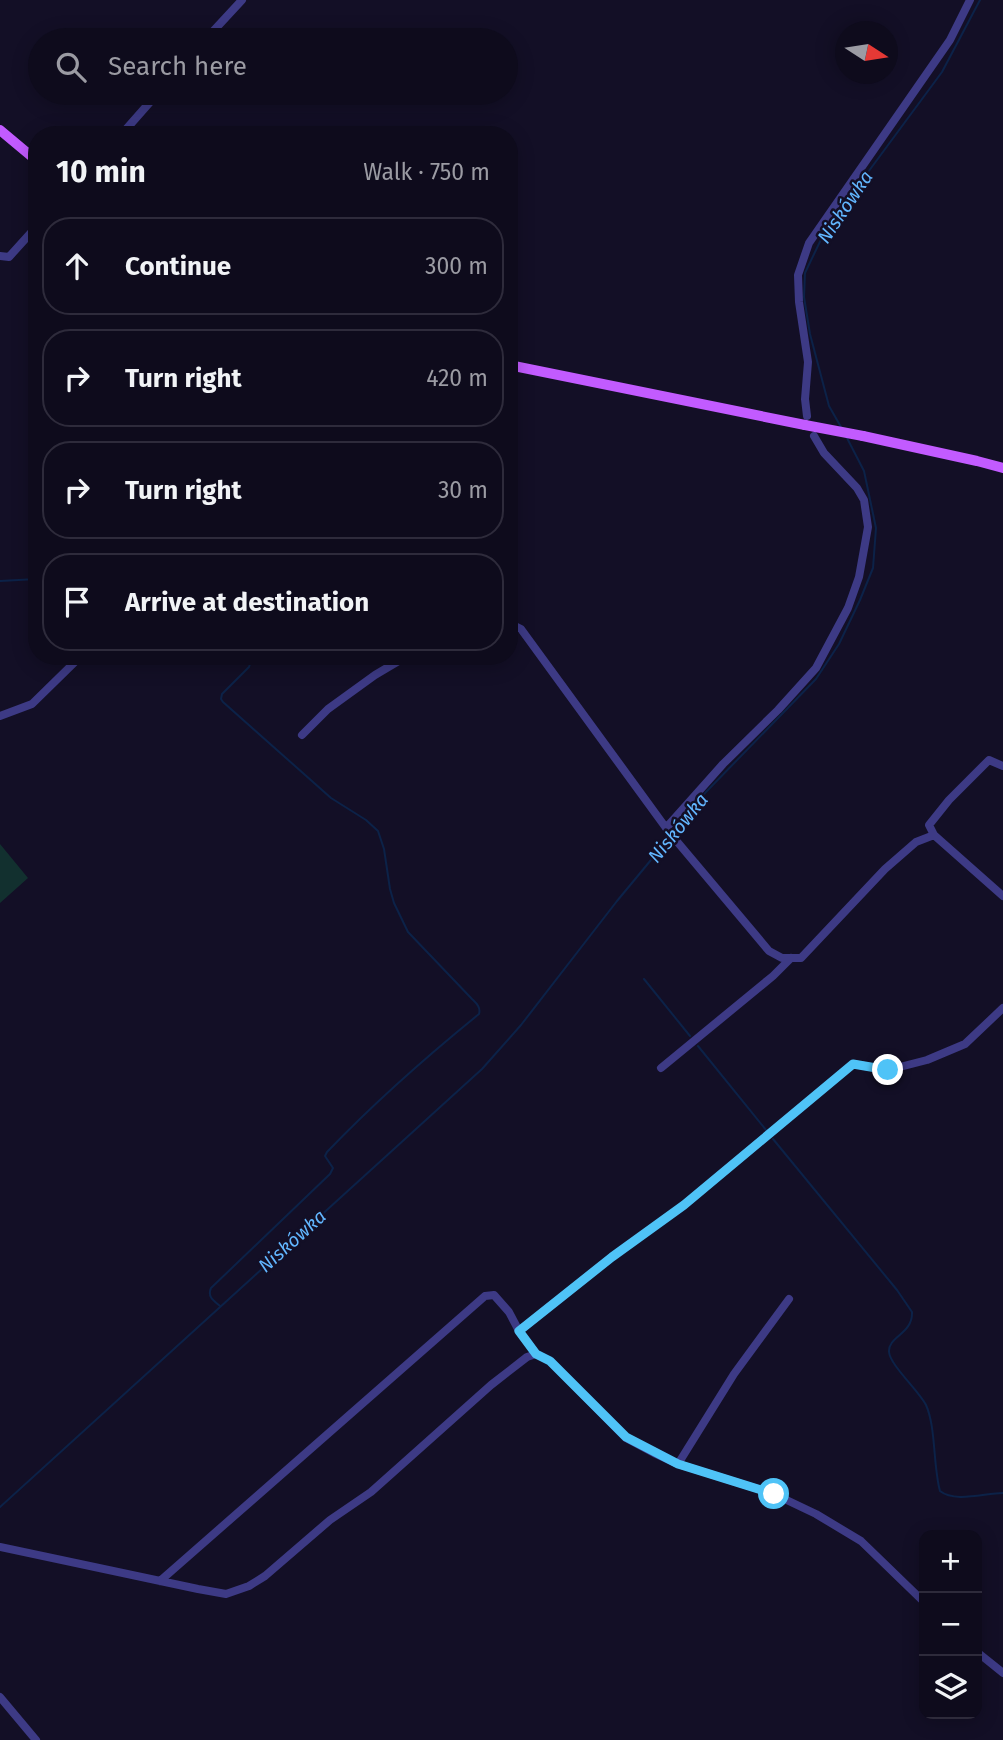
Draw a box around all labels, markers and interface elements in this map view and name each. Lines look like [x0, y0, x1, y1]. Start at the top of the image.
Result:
north arrow [835, 21, 898, 84]
search box [28, 28, 518, 105]
icon: search [52, 48, 90, 86]
text: Search here [108, 51, 247, 82]
text: 10 min [56, 154, 146, 190]
text: Walk · 750 m [363, 158, 490, 186]
water label: Niskówka [812, 166, 878, 248]
icon: ahead [58, 247, 96, 285]
text: Continue [125, 251, 231, 282]
text: 300 m [425, 252, 488, 280]
icon: right [58, 359, 96, 397]
text: Turn right [125, 363, 242, 394]
text: 420 m [426, 364, 488, 392]
icon: right [58, 471, 96, 509]
text: Turn right [125, 475, 242, 506]
text: 30 m [438, 476, 488, 504]
icon: arrive [58, 583, 96, 621]
text: Arrive at destination [125, 587, 369, 618]
water label: Niskówka [643, 789, 713, 867]
route end [872, 1054, 903, 1085]
water label: Niskówka [253, 1205, 331, 1277]
route start [758, 1478, 789, 1509]
map controls [919, 1530, 982, 1719]
button: + [919, 1530, 982, 1593]
button: − [919, 1593, 982, 1656]
button: layers [919, 1656, 982, 1719]

